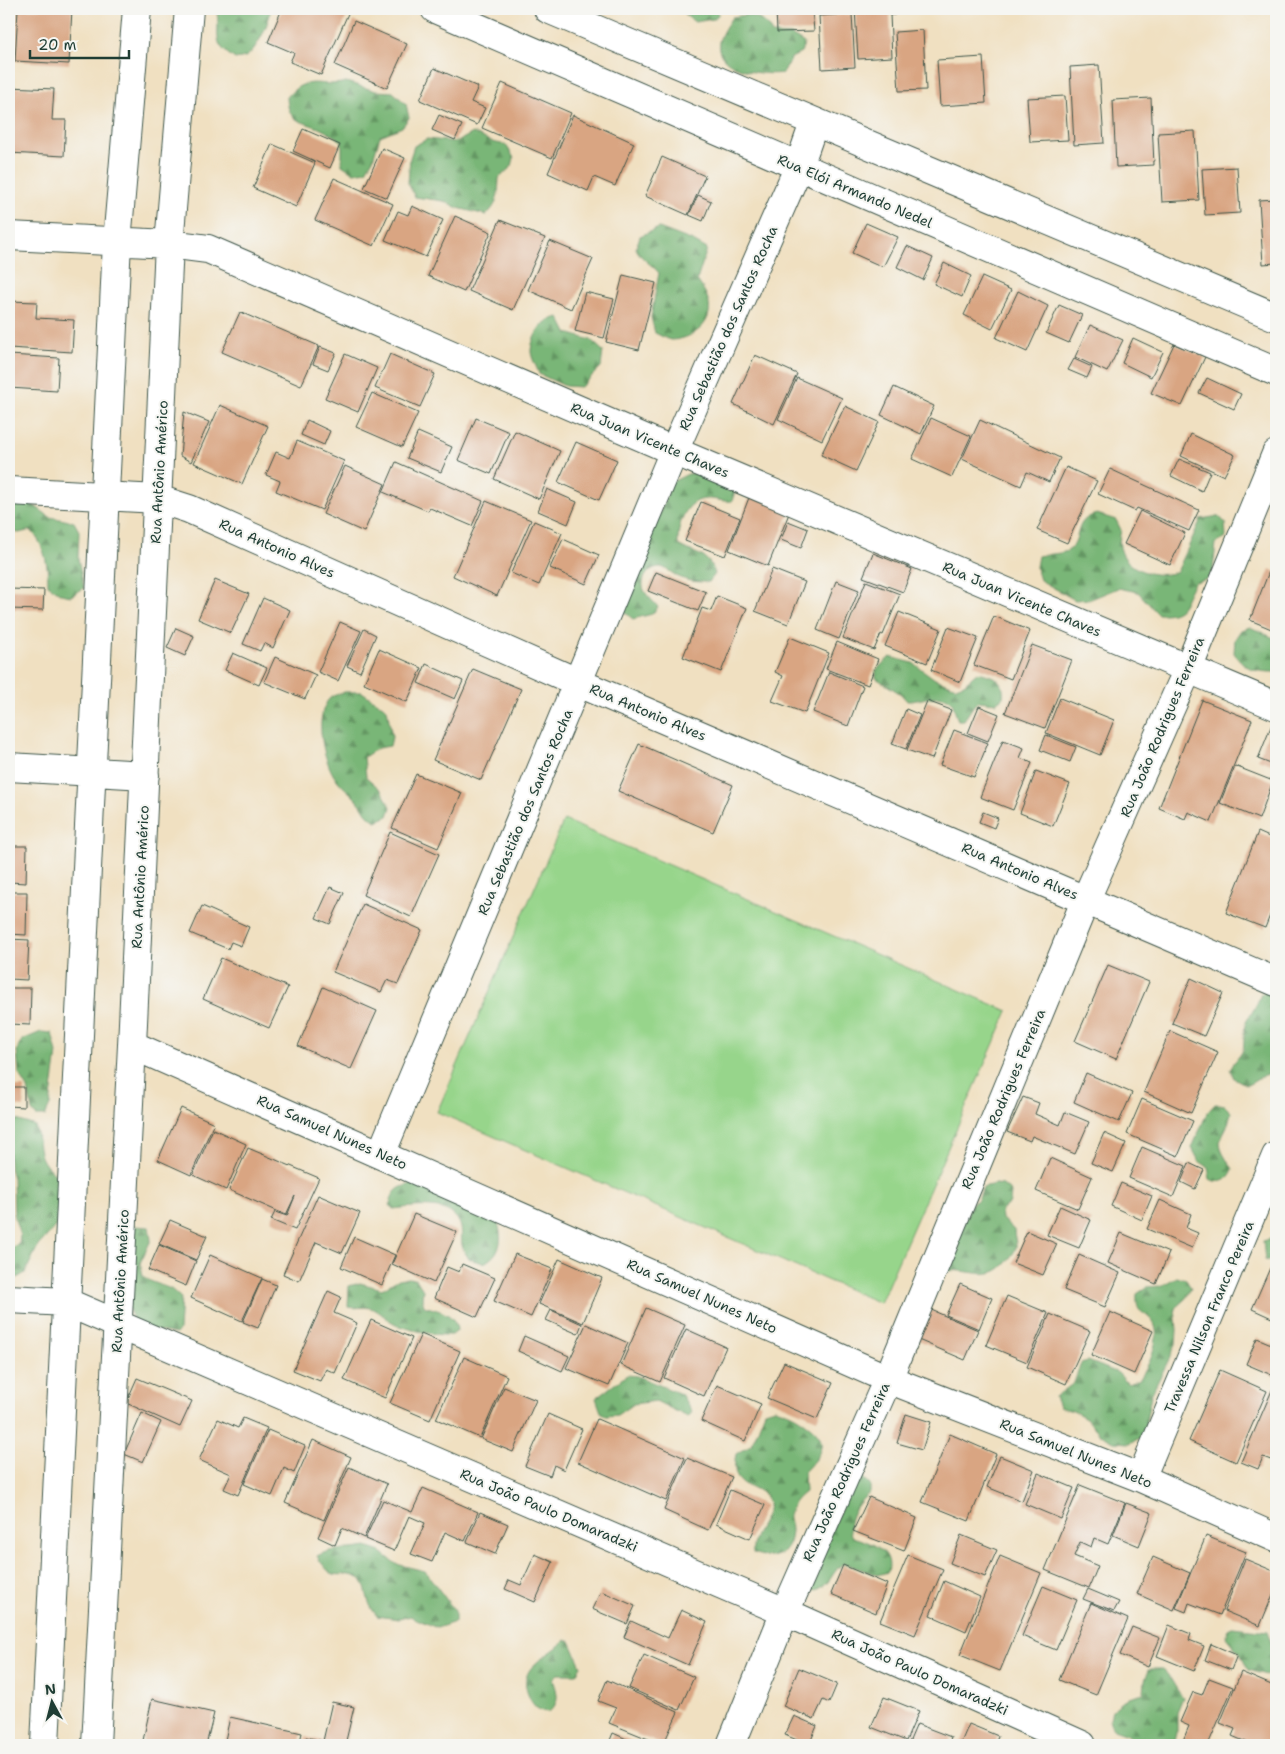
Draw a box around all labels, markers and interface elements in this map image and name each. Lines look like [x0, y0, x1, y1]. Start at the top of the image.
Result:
scale bar [30, 28, 129, 60]
text: 20 m [38, 35, 77, 55]
street label: Rua Elói Armando Nedel [775, 150, 936, 232]
street label: Rua Sebastião dos Santos Rocha [675, 223, 781, 433]
street label: Rua Juan Vicente Chaves [568, 398, 732, 482]
street label: Rua Antônio Américo [146, 400, 172, 544]
street label: Rua Antonio Alves [216, 514, 338, 582]
street label: Rua Juan Vicente Chaves [940, 557, 1104, 641]
street label: Rua João Rodrigues Ferreira [1116, 634, 1208, 820]
street label: Rua Antonio Alves [587, 679, 709, 745]
street label: Rua Sebastião dos Santos Rocha [473, 706, 577, 918]
street label: Rua Antônio Américo [127, 805, 153, 949]
street label: Rua Antonio Alves [959, 838, 1081, 904]
street label: Rua João Rodrigues Ferreira [957, 1006, 1049, 1192]
street label: Rua Samuel Nunes Neto [254, 1091, 410, 1173]
street label: Rua Antônio Américo [107, 1209, 133, 1353]
street label: Travessa Nilson Franco Pereira [1160, 1218, 1258, 1416]
street label: Rua Samuel Nunes Neto [624, 1255, 780, 1337]
street label: Rua João Rodrigues Ferreira [798, 1379, 894, 1564]
street label: Rua Samuel Nunes Neto [997, 1414, 1155, 1492]
street label: Rua João Paulo Domaradzki [457, 1464, 641, 1556]
street label: Rua João Paulo Domaradzki [829, 1625, 1011, 1719]
north arrow [28, 1676, 78, 1726]
text: N [44, 1679, 57, 1699]

